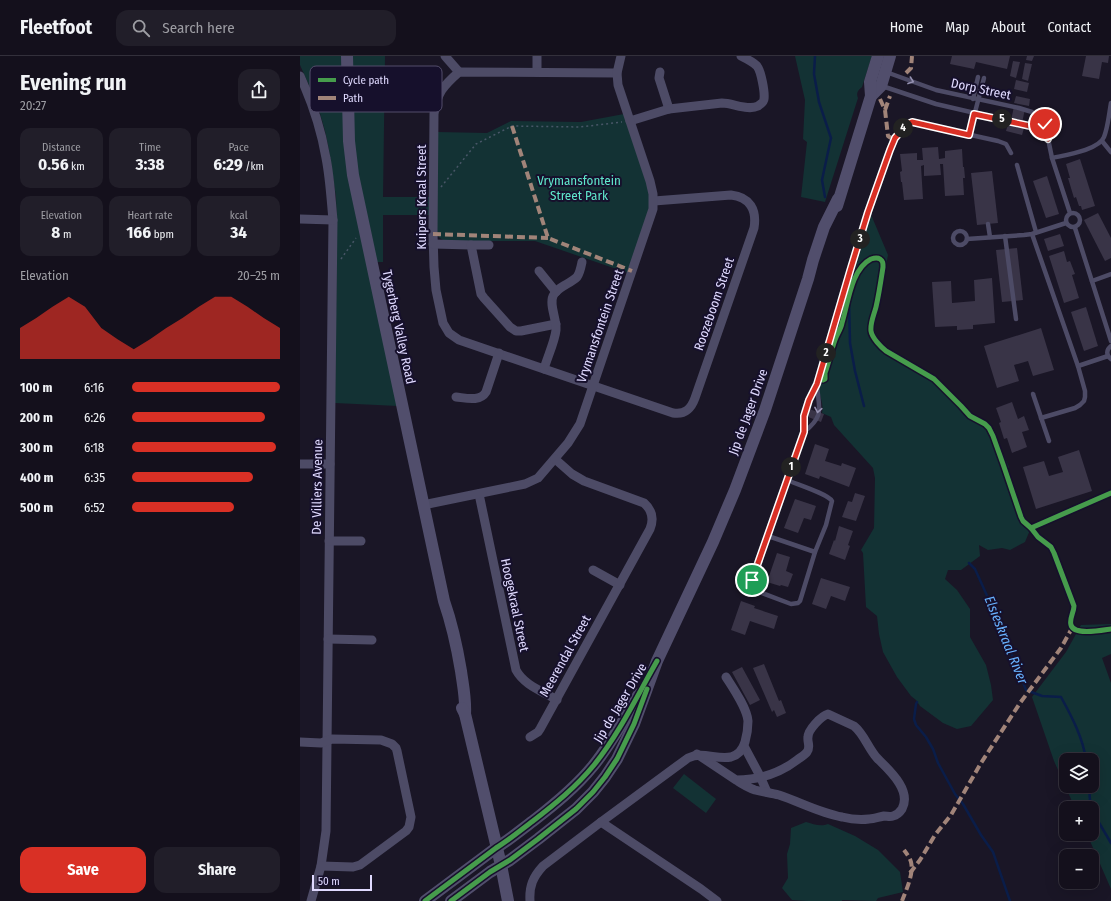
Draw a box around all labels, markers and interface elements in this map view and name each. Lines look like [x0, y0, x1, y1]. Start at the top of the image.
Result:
search box [116, 10, 396, 46]
text: Fleetfoot [20, 16, 92, 39]
icon: search [130, 17, 152, 39]
text: Search here [162, 19, 235, 37]
text: Home [890, 19, 923, 36]
text: Map [945, 19, 969, 36]
text: About [991, 19, 1026, 36]
text: Contact [1048, 19, 1091, 36]
legend [310, 66, 442, 112]
text: Evening run [20, 69, 127, 96]
button: share [238, 69, 280, 111]
text: Cycle path [343, 74, 389, 87]
street label: Dorp Street [950, 75, 1013, 103]
one-way arrow [908, 76, 915, 84]
text: Path [343, 92, 363, 105]
text: 20:27 [20, 98, 46, 113]
pin [1028, 107, 1062, 141]
pin: 5 [992, 109, 1012, 129]
text: 5 [999, 112, 1005, 125]
icon: check [1034, 113, 1056, 135]
pin: 4 [893, 118, 913, 138]
text: 4 [900, 121, 906, 134]
text: Distance [42, 141, 81, 154]
text: Time [139, 141, 161, 154]
text: Pace [228, 141, 249, 154]
street label: Kuipers Kraal Street [414, 144, 429, 250]
text: 0.56 [38, 154, 69, 175]
text: 3:38 [135, 154, 165, 175]
text: 6:29 [213, 154, 243, 175]
text: km [69, 160, 85, 173]
text: /km [243, 160, 264, 173]
park label: Vrymansfontein Street Park [537, 173, 621, 203]
text: Elevation [41, 209, 82, 222]
text: Heart rate [127, 209, 173, 222]
text: kcal [230, 209, 248, 222]
text: 8 [51, 222, 60, 243]
text: 166 [126, 222, 151, 243]
text: 34 [230, 222, 247, 243]
text: m [60, 228, 71, 241]
text: bpm [151, 228, 174, 241]
pin: 3 [850, 229, 870, 249]
text: 3 [857, 232, 863, 245]
street label: Roozeboom Street [691, 255, 737, 353]
street label: Vrymansfontein Street [574, 267, 627, 385]
text: Elevation [20, 268, 69, 283]
text: 20–25 m [237, 268, 280, 283]
street label: Tygerberg Valley Road [380, 269, 418, 385]
pin: 2 [816, 343, 836, 363]
text: 2 [823, 346, 829, 359]
street label: Jip de Jager Drive [725, 367, 771, 457]
text: 100 m [20, 380, 52, 395]
text: 6:16 [84, 380, 104, 395]
one-way arrow [815, 407, 823, 414]
text: 200 m [20, 410, 53, 425]
text: 6:26 [84, 410, 105, 425]
street label: De Villiers Avenue [309, 439, 325, 535]
text: 300 m [20, 440, 53, 455]
text: 6:18 [84, 440, 104, 455]
pin: 1 [781, 457, 801, 477]
text: 1 [789, 460, 793, 473]
text: 400 m [20, 470, 54, 485]
text: 6:35 [84, 470, 105, 485]
text: 500 m [20, 500, 53, 515]
text: 6:52 [84, 500, 105, 515]
street label: Hoogekraal Street [498, 557, 532, 654]
pin [735, 563, 769, 597]
icon: arrive [741, 569, 763, 591]
water label: Elsieskraal River [981, 593, 1032, 688]
street label: Meerendal Street [536, 612, 594, 700]
street label: Jip de Jager Drive [590, 660, 650, 746]
map controls [1059, 753, 1099, 889]
button: layers [1059, 753, 1099, 793]
button: + [1059, 801, 1099, 841]
button: Save [20, 847, 146, 893]
button: Share [154, 847, 280, 893]
button: − [1059, 849, 1099, 889]
scale bar [312, 873, 372, 892]
text: 50 m [318, 875, 340, 888]

